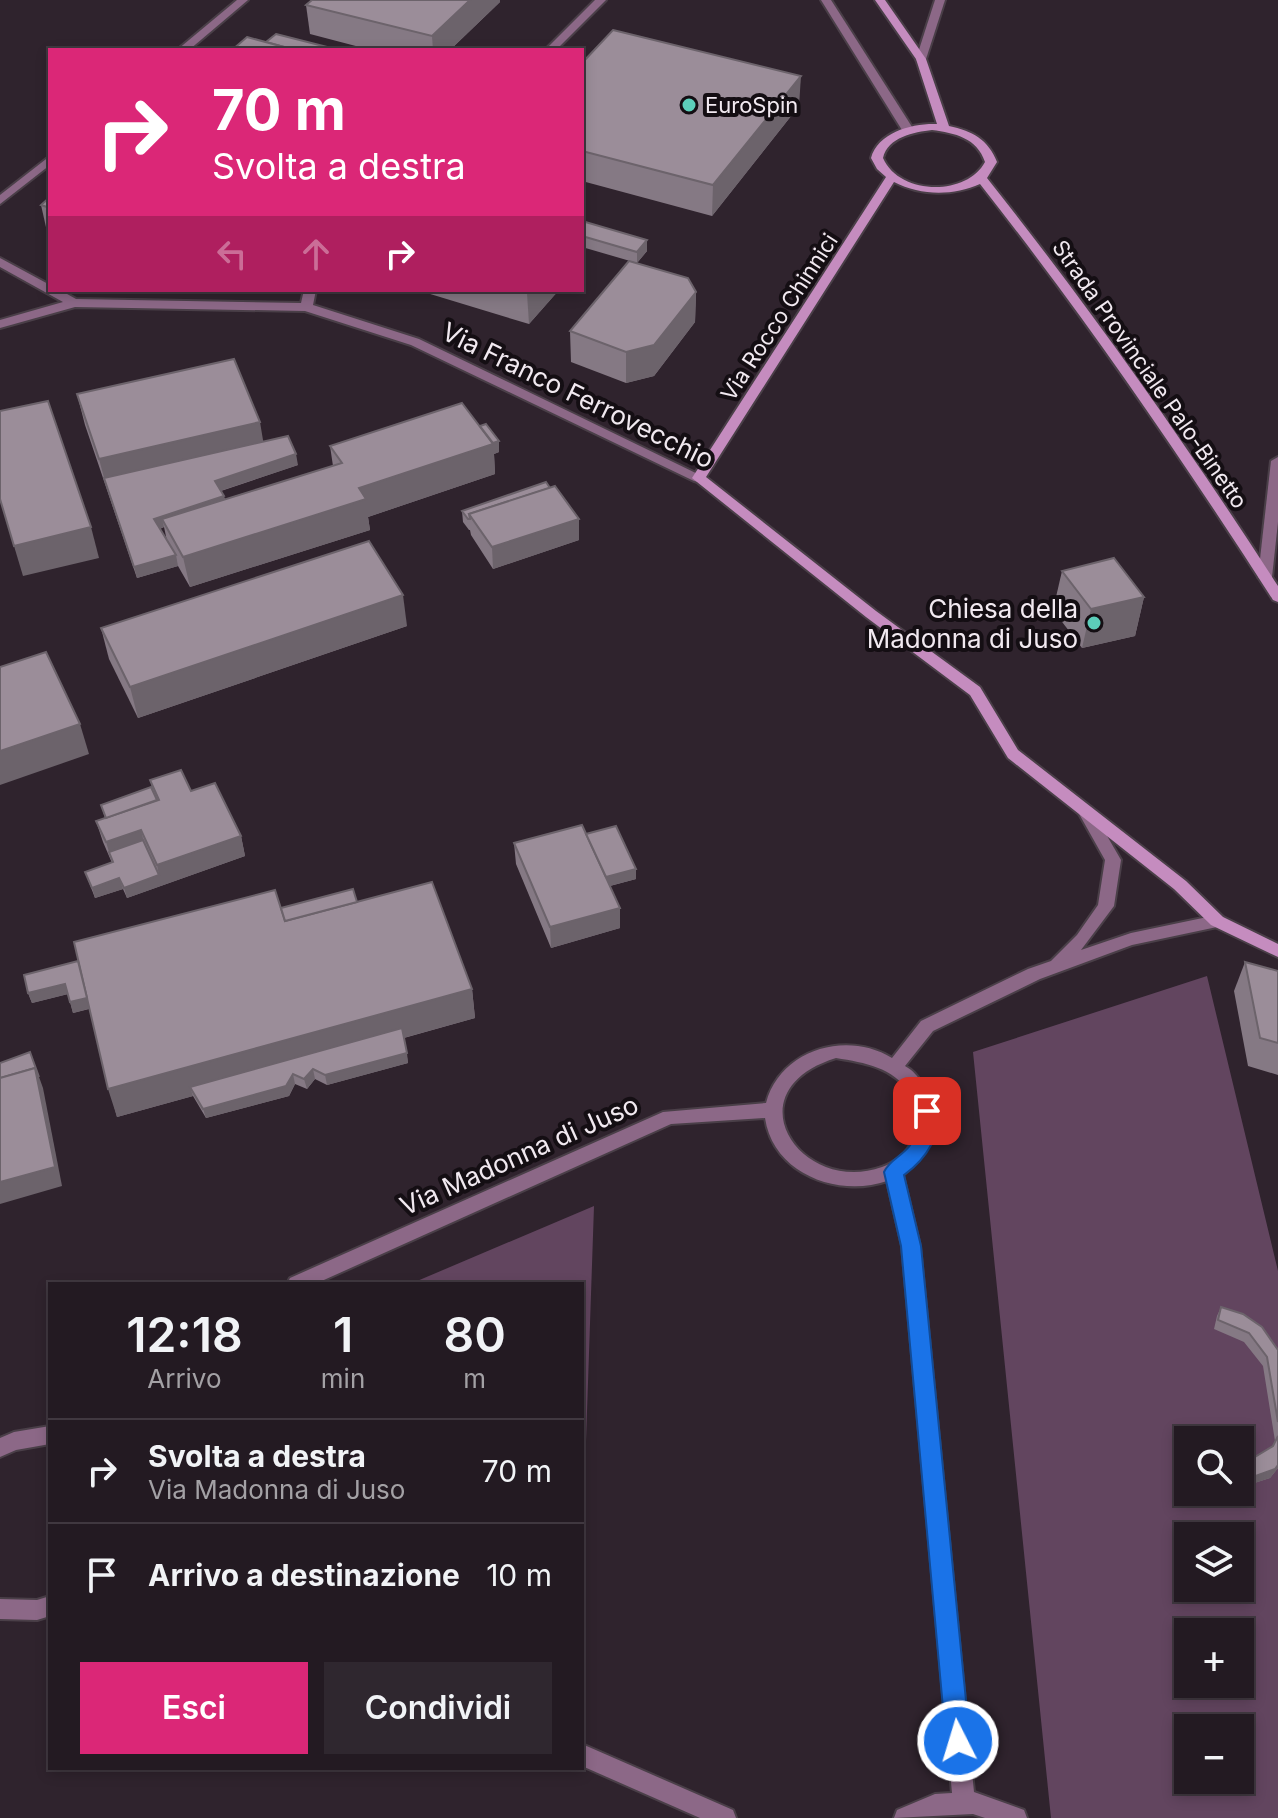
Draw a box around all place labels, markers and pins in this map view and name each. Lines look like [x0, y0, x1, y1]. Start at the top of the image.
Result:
place label: EuroSpin [705, 92, 798, 118]
marker: EuroSpin [680, 96, 698, 114]
place label: Chiesa della Madonna di Juso [867, 593, 1078, 654]
marker: Chiesa della Madonna di Juso [1085, 614, 1103, 632]
pin [893, 1077, 961, 1145]

